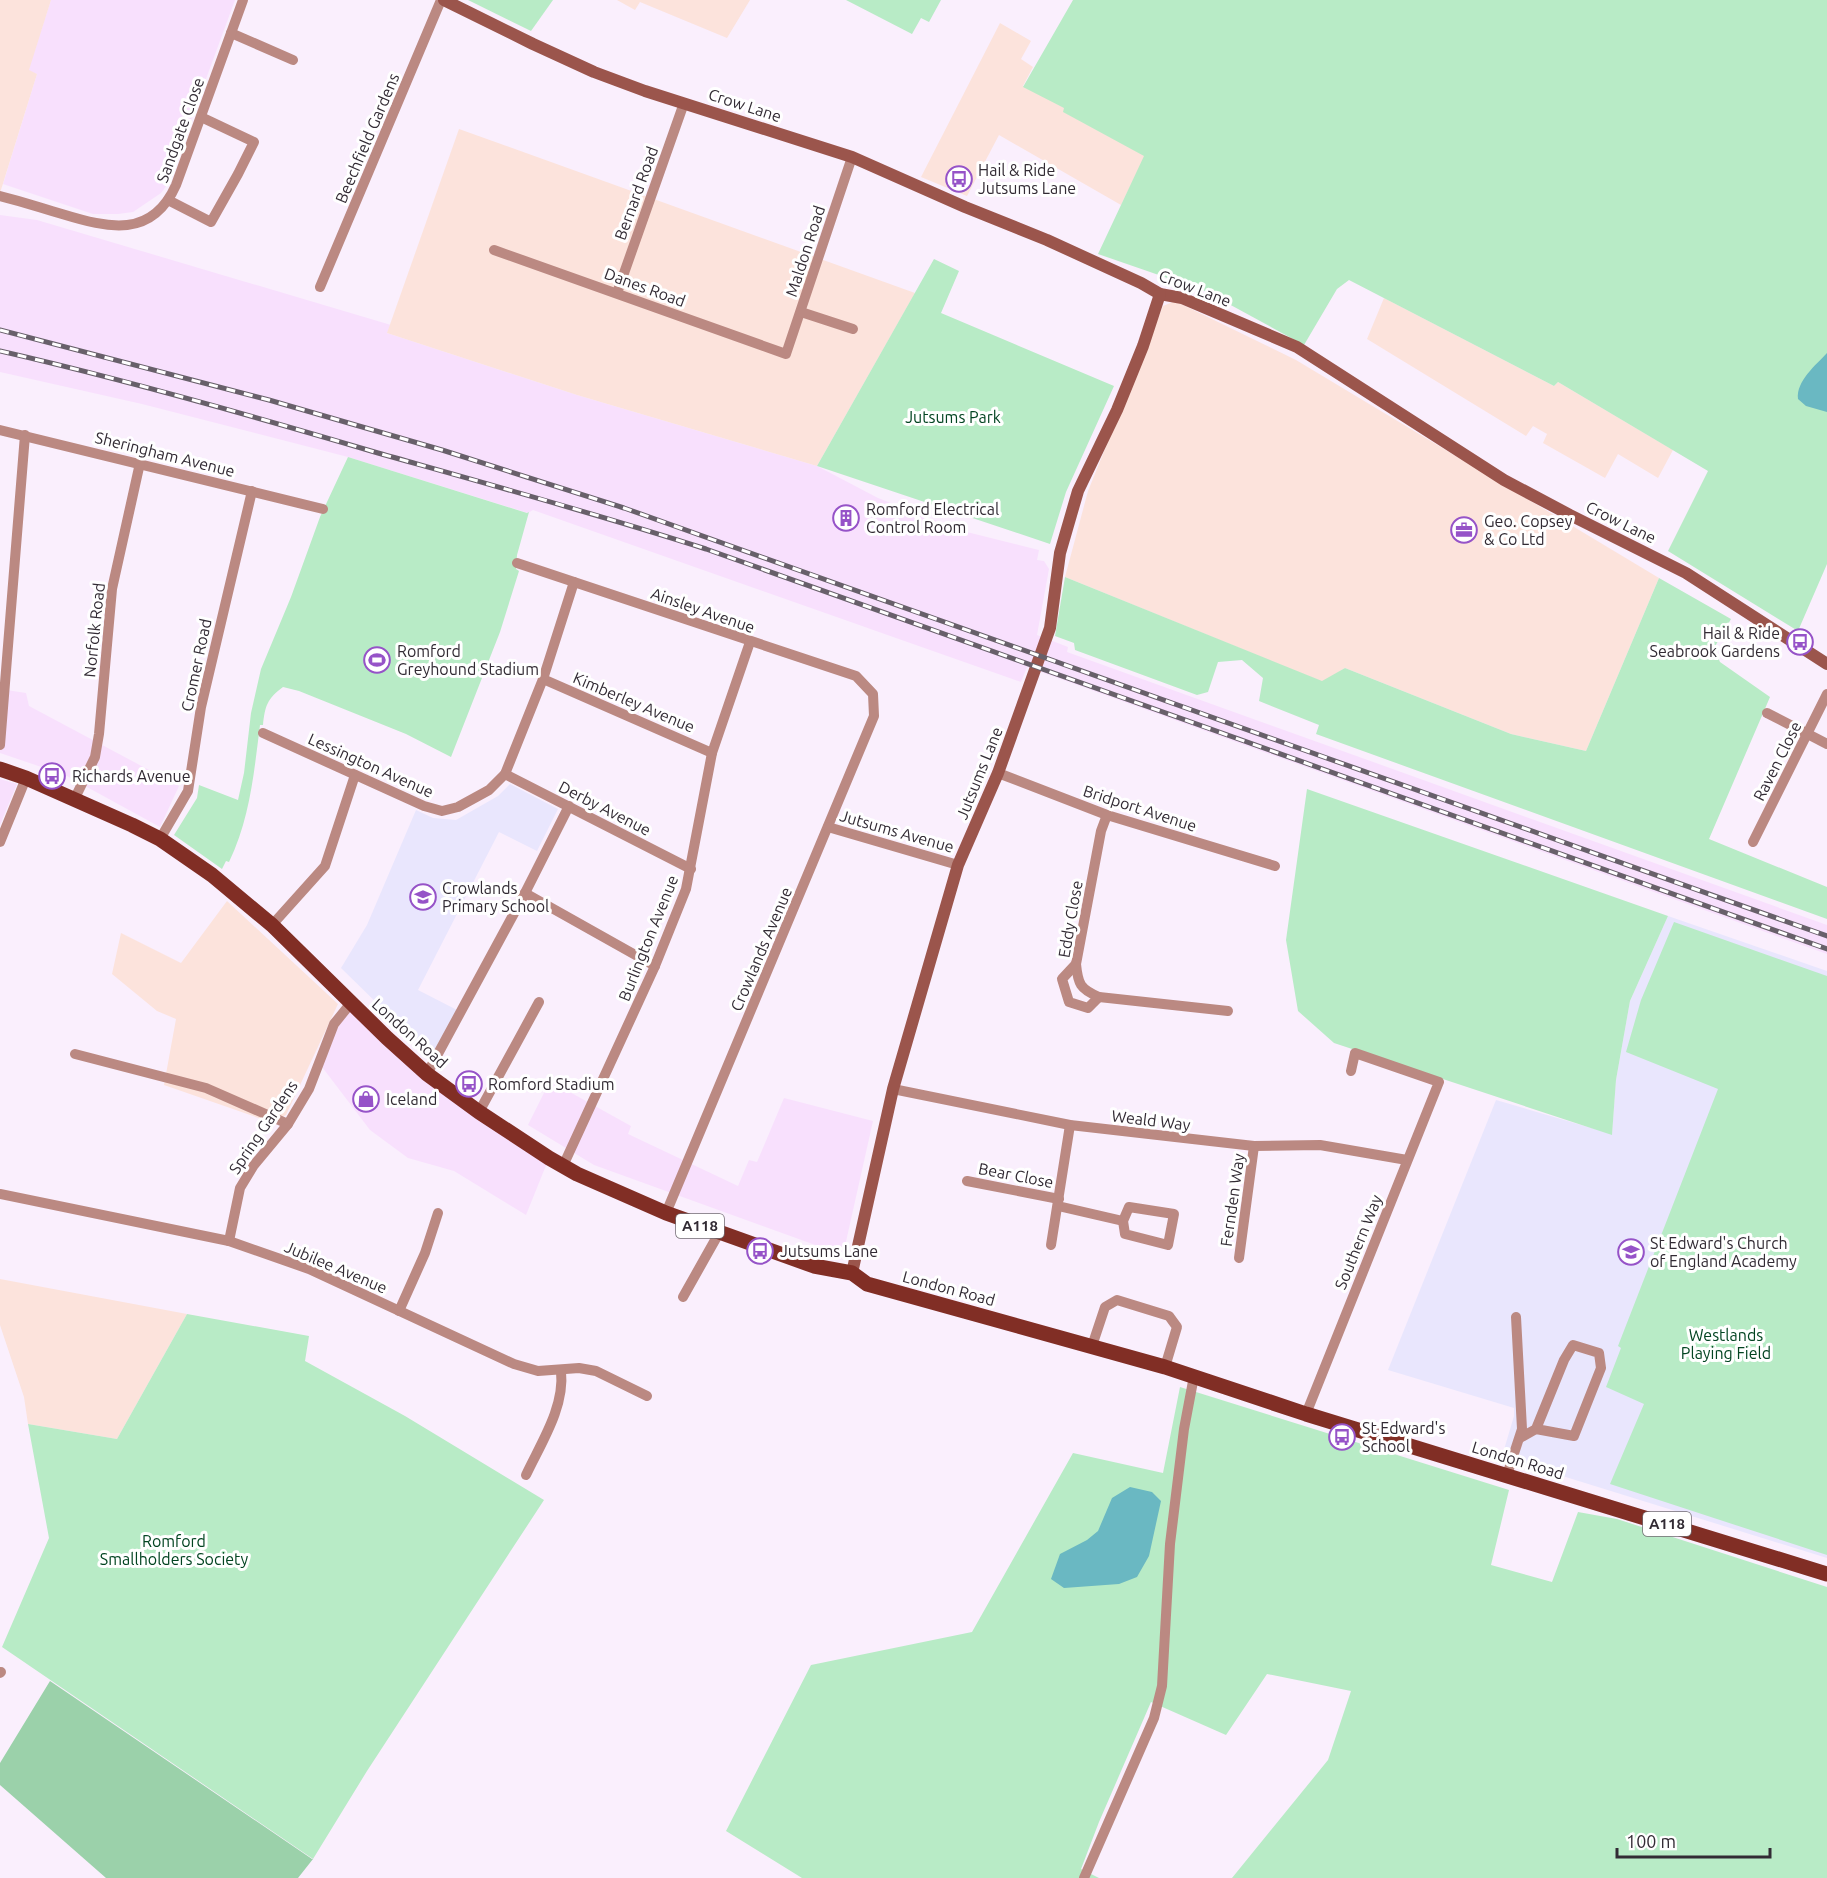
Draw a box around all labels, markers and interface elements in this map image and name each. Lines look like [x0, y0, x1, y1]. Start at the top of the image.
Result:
street label: Beechfield Gardens [331, 70, 403, 206]
street label: Sandgate Close [153, 75, 207, 185]
street label: Crow Lane [706, 85, 784, 125]
street label: Bernard Road [611, 144, 661, 242]
place label: Hail & Ride Jutsums Lane [978, 161, 1076, 197]
bus stop icon: Hail & Ride Jutsums Lane [944, 164, 974, 194]
street label: Maldon Road [782, 203, 828, 299]
street label: Danes Road [602, 264, 688, 310]
street label: Crow Lane [1156, 266, 1234, 310]
park label: Jutsums Park [905, 408, 1001, 426]
street label: Sheringham Avenue [93, 428, 237, 480]
street label: Crow Lane [1583, 497, 1659, 547]
place label: Romford Electrical Control Room [866, 500, 999, 536]
building icon: Romford Electrical Control Room [831, 503, 861, 533]
place label: Geo. Copsey & Co Ltd [1484, 512, 1573, 548]
office icon: Geo. Copsey & Co Ltd [1449, 515, 1479, 545]
street label: Norfolk Road [80, 582, 108, 678]
street label: Ainsley Avenue [649, 584, 757, 636]
street label: Cromer Road [177, 617, 215, 713]
place label: Hail & Ride Seabrook Gardens [1650, 624, 1780, 660]
bus stop icon: Hail & Ride Seabrook Gardens [1785, 627, 1815, 657]
place label: Romford Greyhound Stadium [397, 642, 539, 678]
sports icon: Romford Greyhound Stadium [362, 645, 392, 675]
street label: Kimberley Avenue [570, 668, 698, 736]
street label: Raven Close [1749, 718, 1805, 804]
street label: Jutsums Lane [952, 724, 1006, 822]
street label: Lessington Avenue [305, 729, 437, 801]
bus stop icon: Richards Avenue [37, 761, 67, 791]
place label: Richards Avenue [72, 767, 191, 785]
street label: Derby Avenue [556, 777, 654, 839]
street label: Bridport Avenue [1081, 781, 1199, 835]
street label: Jutsums Avenue [838, 806, 956, 856]
street label: Burlington Avenue [615, 872, 681, 1004]
place label: Crowlands Primary School [442, 879, 549, 915]
street label: Eddy Close [1054, 879, 1086, 959]
school or university icon: Crowlands Primary School [408, 882, 438, 912]
street label: Crowlands Avenue [727, 884, 795, 1014]
street label: London Road [369, 995, 451, 1071]
bus stop icon: Romford Stadium [454, 1069, 484, 1099]
place label: Romford Stadium [488, 1075, 615, 1093]
street label: Spring Gardens [225, 1077, 301, 1177]
shop icon: Iceland [351, 1084, 381, 1114]
place label: Iceland [386, 1090, 437, 1108]
street label: Weald Way [1111, 1106, 1192, 1134]
street label: Fernden Way [1217, 1152, 1247, 1248]
street label: Bear Close [977, 1159, 1055, 1191]
street label: Southern Way [1331, 1192, 1385, 1292]
road number: A118 [676, 1214, 724, 1238]
place label: St Edward's Church of England Academy [1650, 1234, 1797, 1270]
bus stop icon: Jutsums Lane [745, 1236, 775, 1266]
street label: Jubilee Avenue [282, 1237, 390, 1297]
school or university icon: St Edward's Church of England Academy [1616, 1237, 1646, 1267]
place label: Jutsums Lane [780, 1242, 878, 1260]
street label: London Road [901, 1267, 997, 1309]
park label: Westlands Playing Field [1681, 1326, 1771, 1362]
place label: St Edward's School [1362, 1419, 1445, 1455]
bus stop icon: St Edward's School [1327, 1422, 1357, 1452]
street label: London Road [1470, 1437, 1566, 1483]
road number: A118 [1643, 1512, 1691, 1536]
park label: Romford Smallholders Society [100, 1532, 248, 1568]
scale bar [1617, 1821, 1770, 1859]
text: 100 m [1626, 1831, 1676, 1851]

